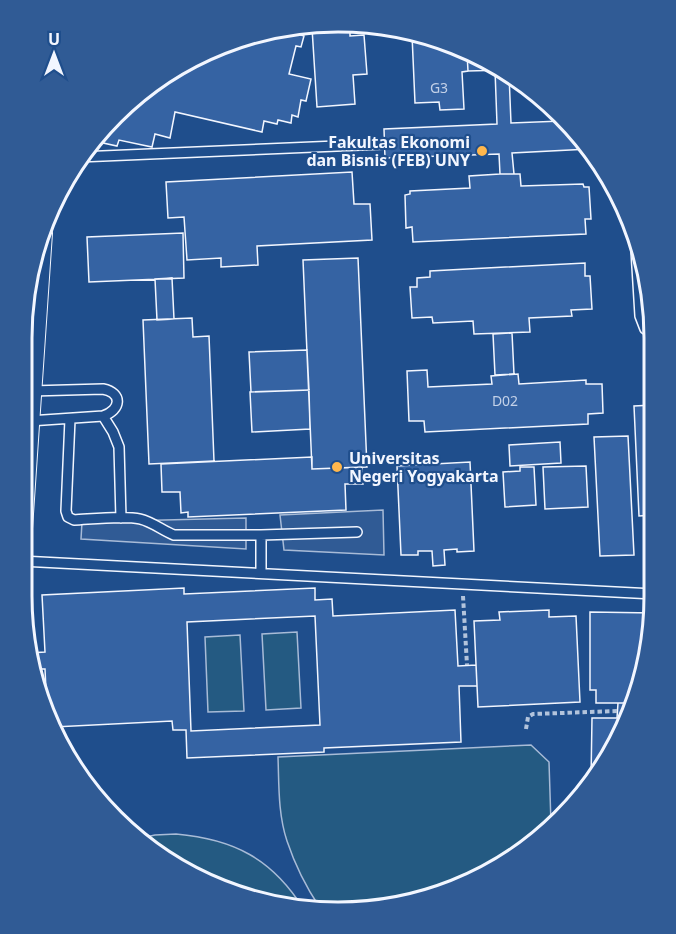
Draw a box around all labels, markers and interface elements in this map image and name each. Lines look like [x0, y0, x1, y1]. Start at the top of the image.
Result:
north arrow [24, 24, 84, 84]
text: U [48, 28, 60, 50]
house number: G3 [430, 78, 448, 97]
place label: Fakultas Ekonomi dan Bisnis (FEB) UNY [306, 131, 471, 171]
marker: Fakultas Ekonomi dan Bisnis (FEB) UNY [475, 144, 489, 158]
house number: D02 [492, 391, 518, 410]
place label: Universitas Negeri Yogyakarta [349, 447, 499, 487]
marker: Universitas Negeri Yogyakarta [330, 460, 344, 474]

